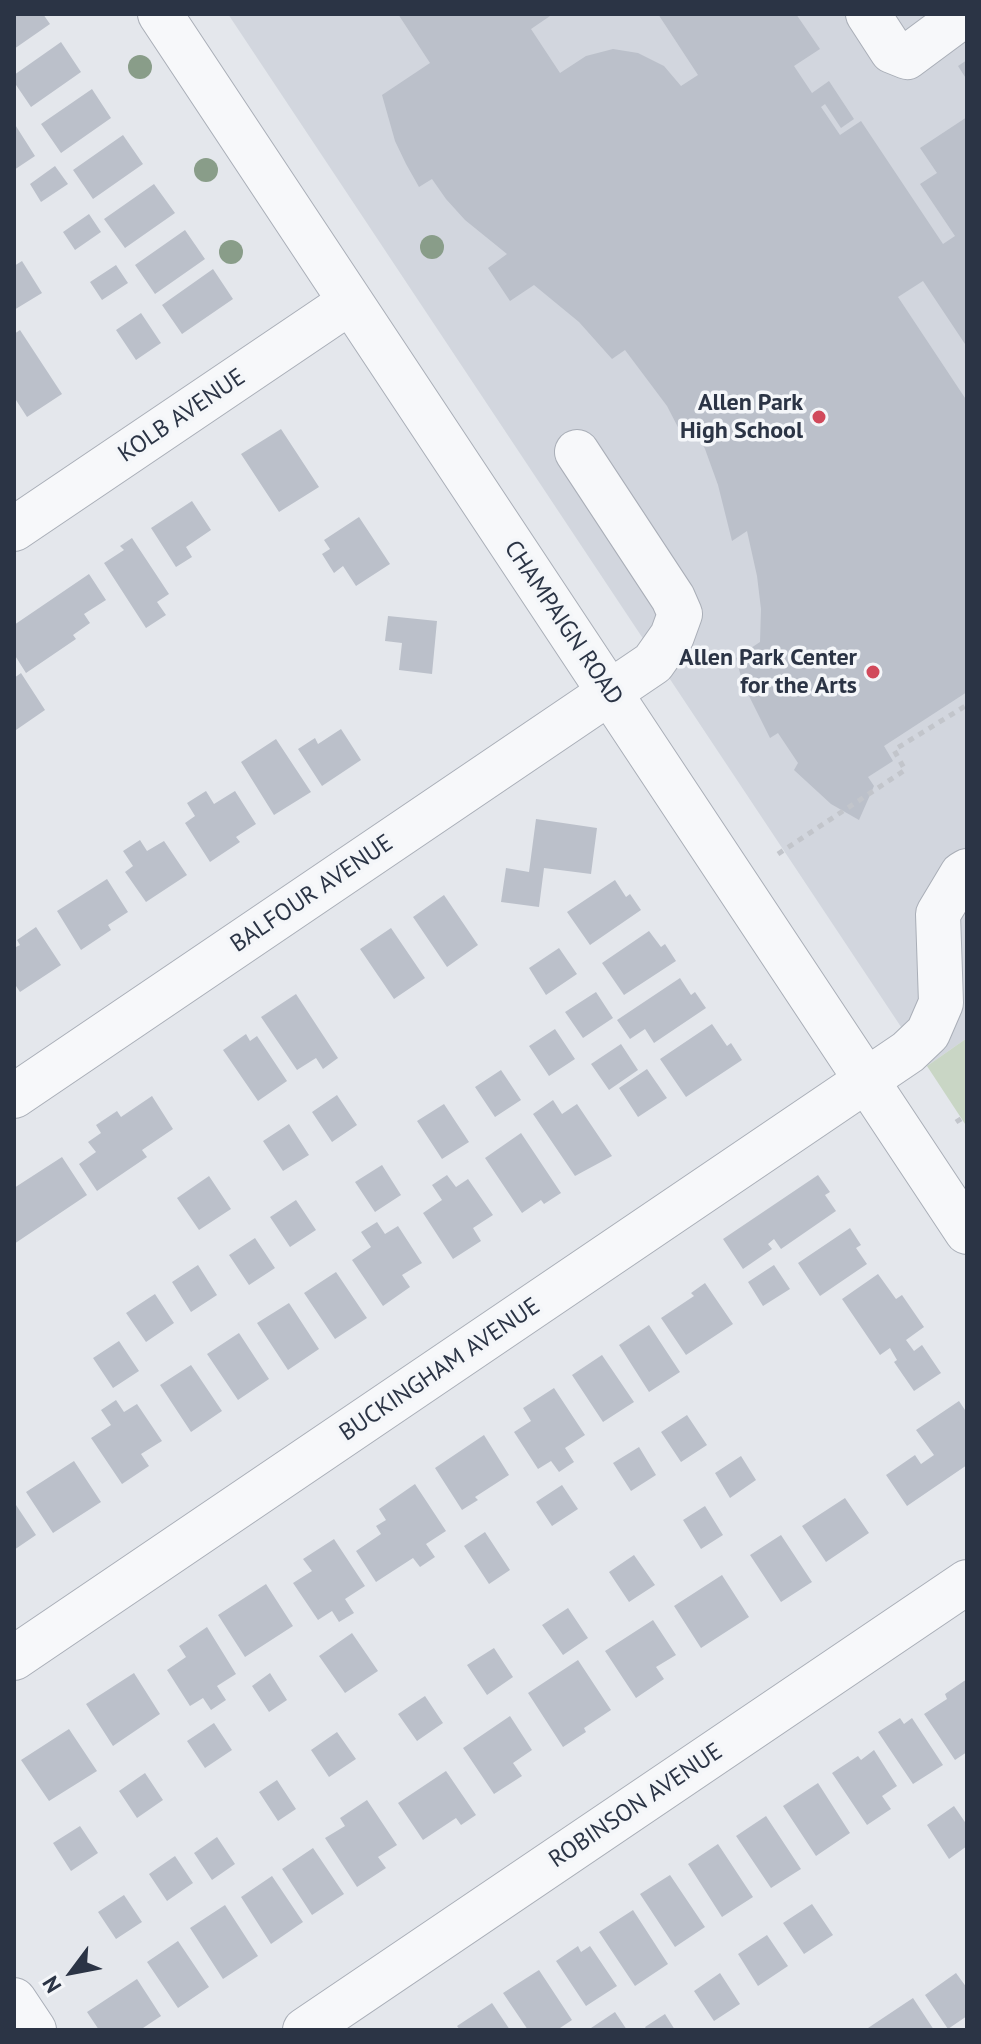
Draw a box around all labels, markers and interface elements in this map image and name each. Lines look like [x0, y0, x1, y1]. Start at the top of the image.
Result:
street label: KOLB AVENUE [113, 363, 251, 469]
place label: Allen Park High School [680, 389, 803, 445]
marker: Allen Park High School [810, 408, 828, 426]
street label: CHAMPAIGN ROAD [497, 535, 629, 711]
place label: Allen Park Center for the Arts [679, 644, 857, 700]
marker: Allen Park Center for the Arts [864, 663, 882, 681]
street label: BALFOUR AVENUE [225, 829, 399, 959]
street label: BUCKINGHAM AVENUE [334, 1292, 546, 1448]
street label: ROBINSON AVENUE [544, 1737, 728, 1875]
north arrow [32, 1932, 112, 2012]
text: N [36, 1971, 67, 1998]

